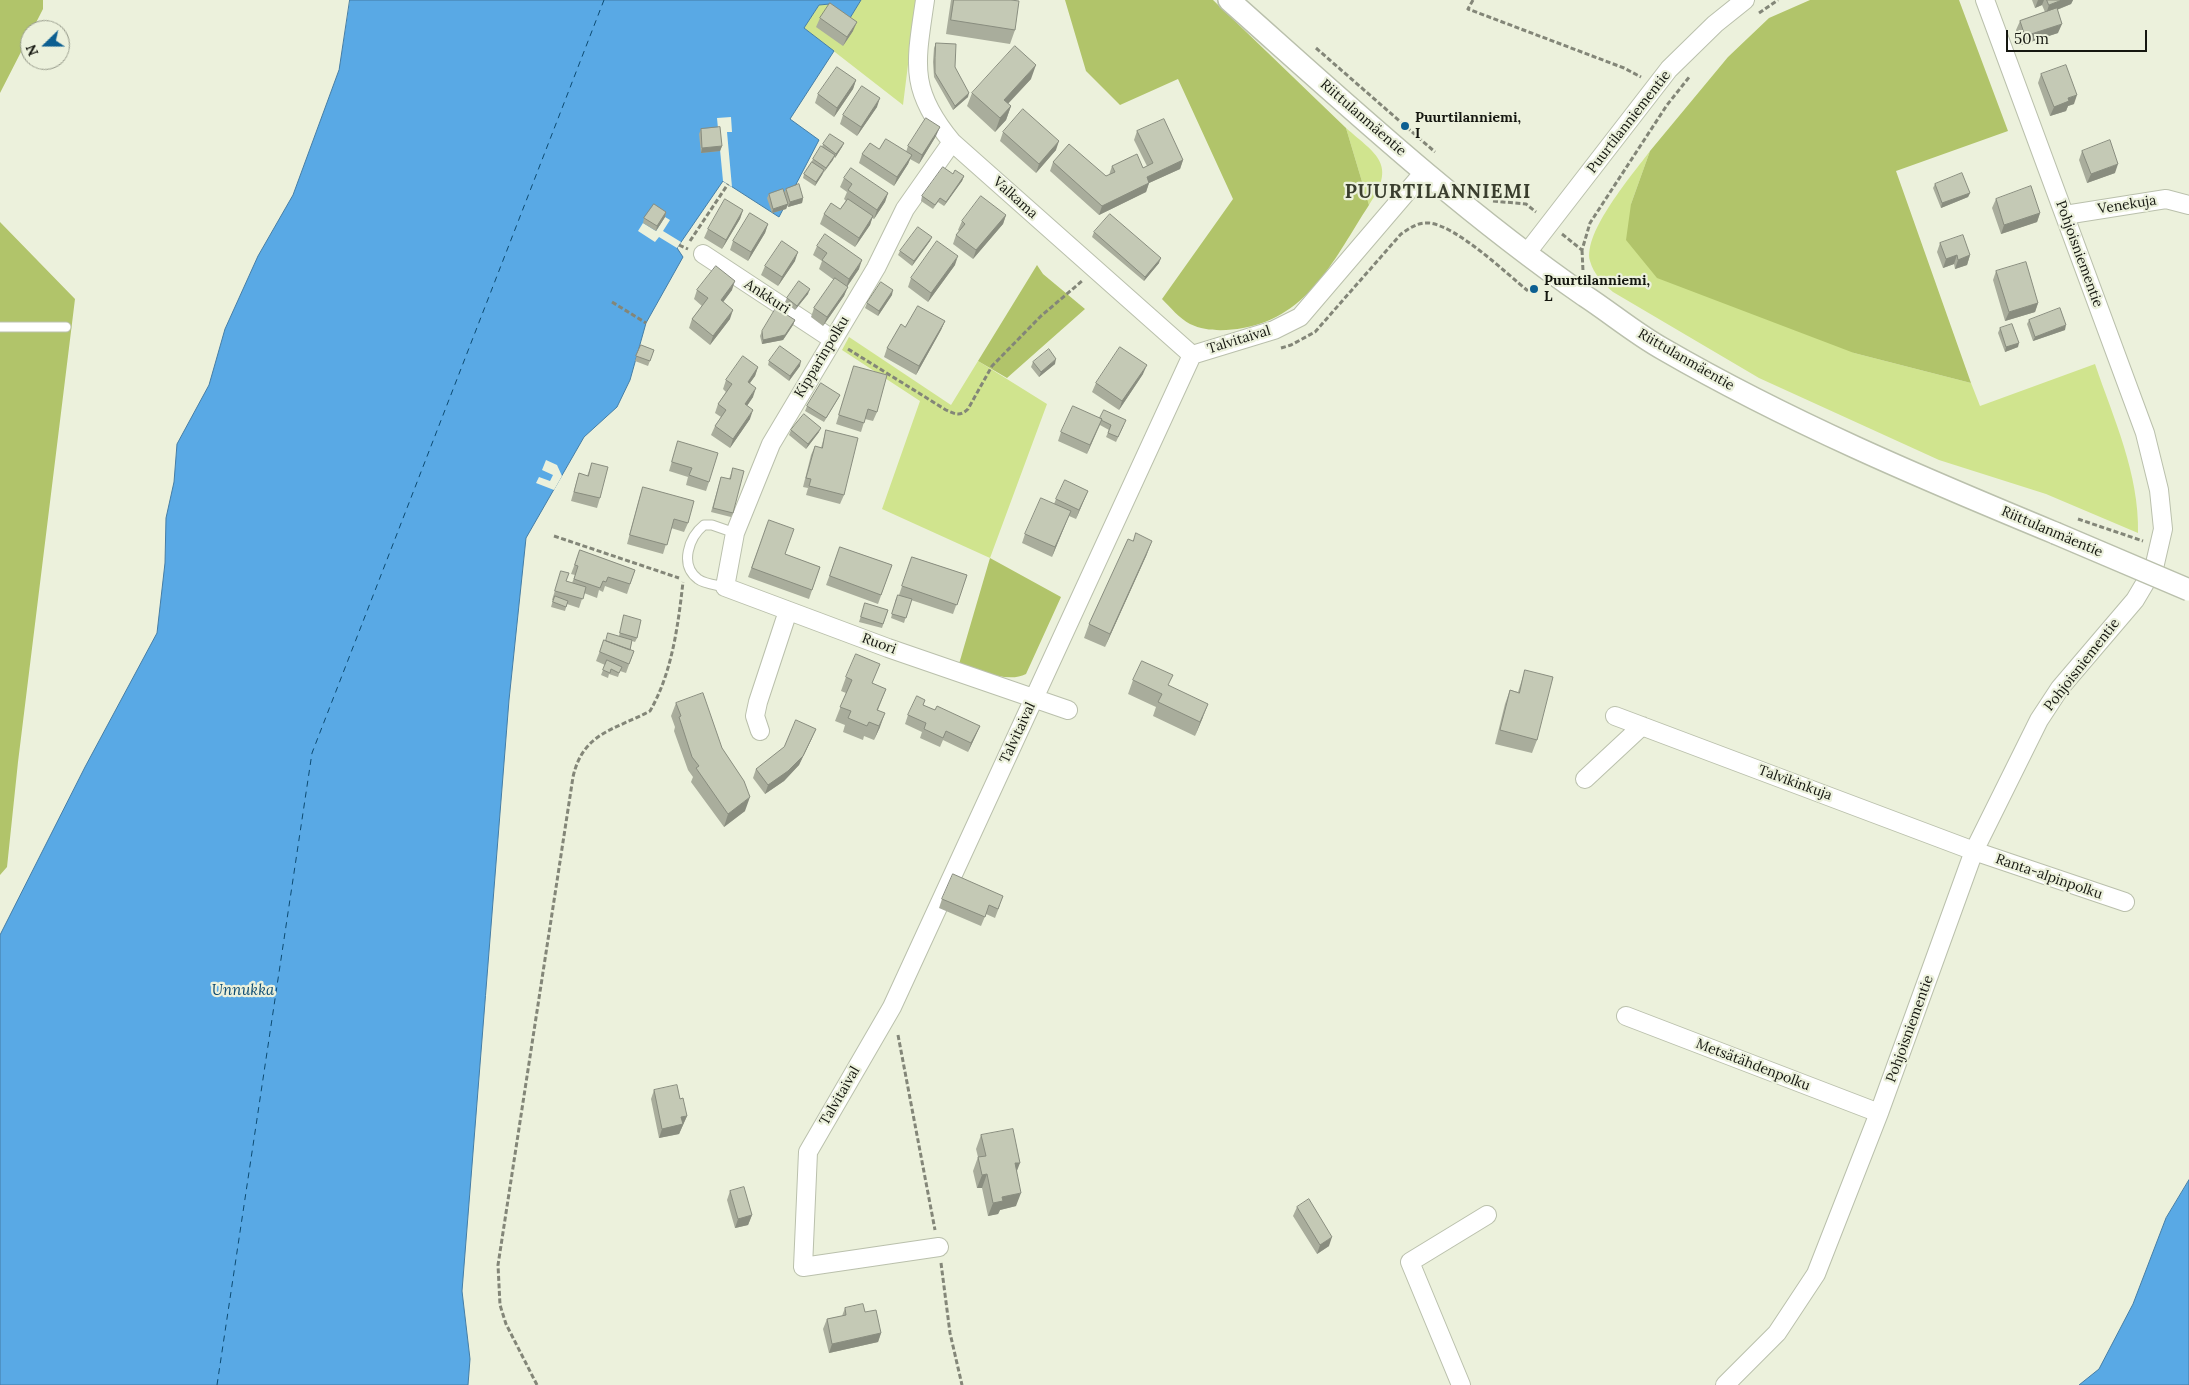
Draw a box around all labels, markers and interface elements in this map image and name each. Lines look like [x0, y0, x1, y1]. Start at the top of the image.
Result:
north arrow [20, 20, 70, 70]
scale bar [2009, 20, 2150, 52]
text: 50 m [2014, 29, 2049, 48]
text: N [22, 42, 42, 59]
street label: Puurtilanniementie [1584, 67, 1674, 177]
street label: Riittulanmäentie [1317, 76, 1409, 160]
place label: Puurtilanniemi, I [1415, 110, 1521, 142]
marker: Puurtilanniemi, I [1399, 120, 1411, 132]
street label: Valkama [989, 174, 1041, 222]
district label: PUURTILANNIEMI [1343, 182, 1533, 204]
street label: Venekuja [2097, 192, 2157, 218]
street label: Pohjoisniementie [2052, 198, 2106, 310]
place label: Puurtilanniemi, L [1544, 273, 1650, 306]
street label: Ankkuri [741, 276, 793, 318]
marker: Puurtilanniemi, L [1528, 283, 1540, 295]
street label: Kipparinpolku [791, 313, 853, 401]
street label: Talvitaival [1205, 322, 1273, 358]
street label: Riittulanmäentie [1635, 326, 1737, 394]
street label: Riittulanmäentie [1999, 503, 2105, 561]
street label: Pohjoisniementie [2041, 615, 2123, 715]
street label: Ruori [860, 630, 898, 658]
street label: Talvitaival [997, 700, 1039, 766]
street label: Talvikinkuja [1756, 762, 1834, 804]
street label: Ranta-alpinpolku [1993, 851, 2105, 903]
street label: Pohjoisniementie [1883, 973, 1937, 1085]
water label: Unnukka [212, 982, 274, 1000]
street label: Metsätähdenpolku [1694, 1035, 1812, 1095]
street label: Talvitaival [816, 1063, 864, 1129]

